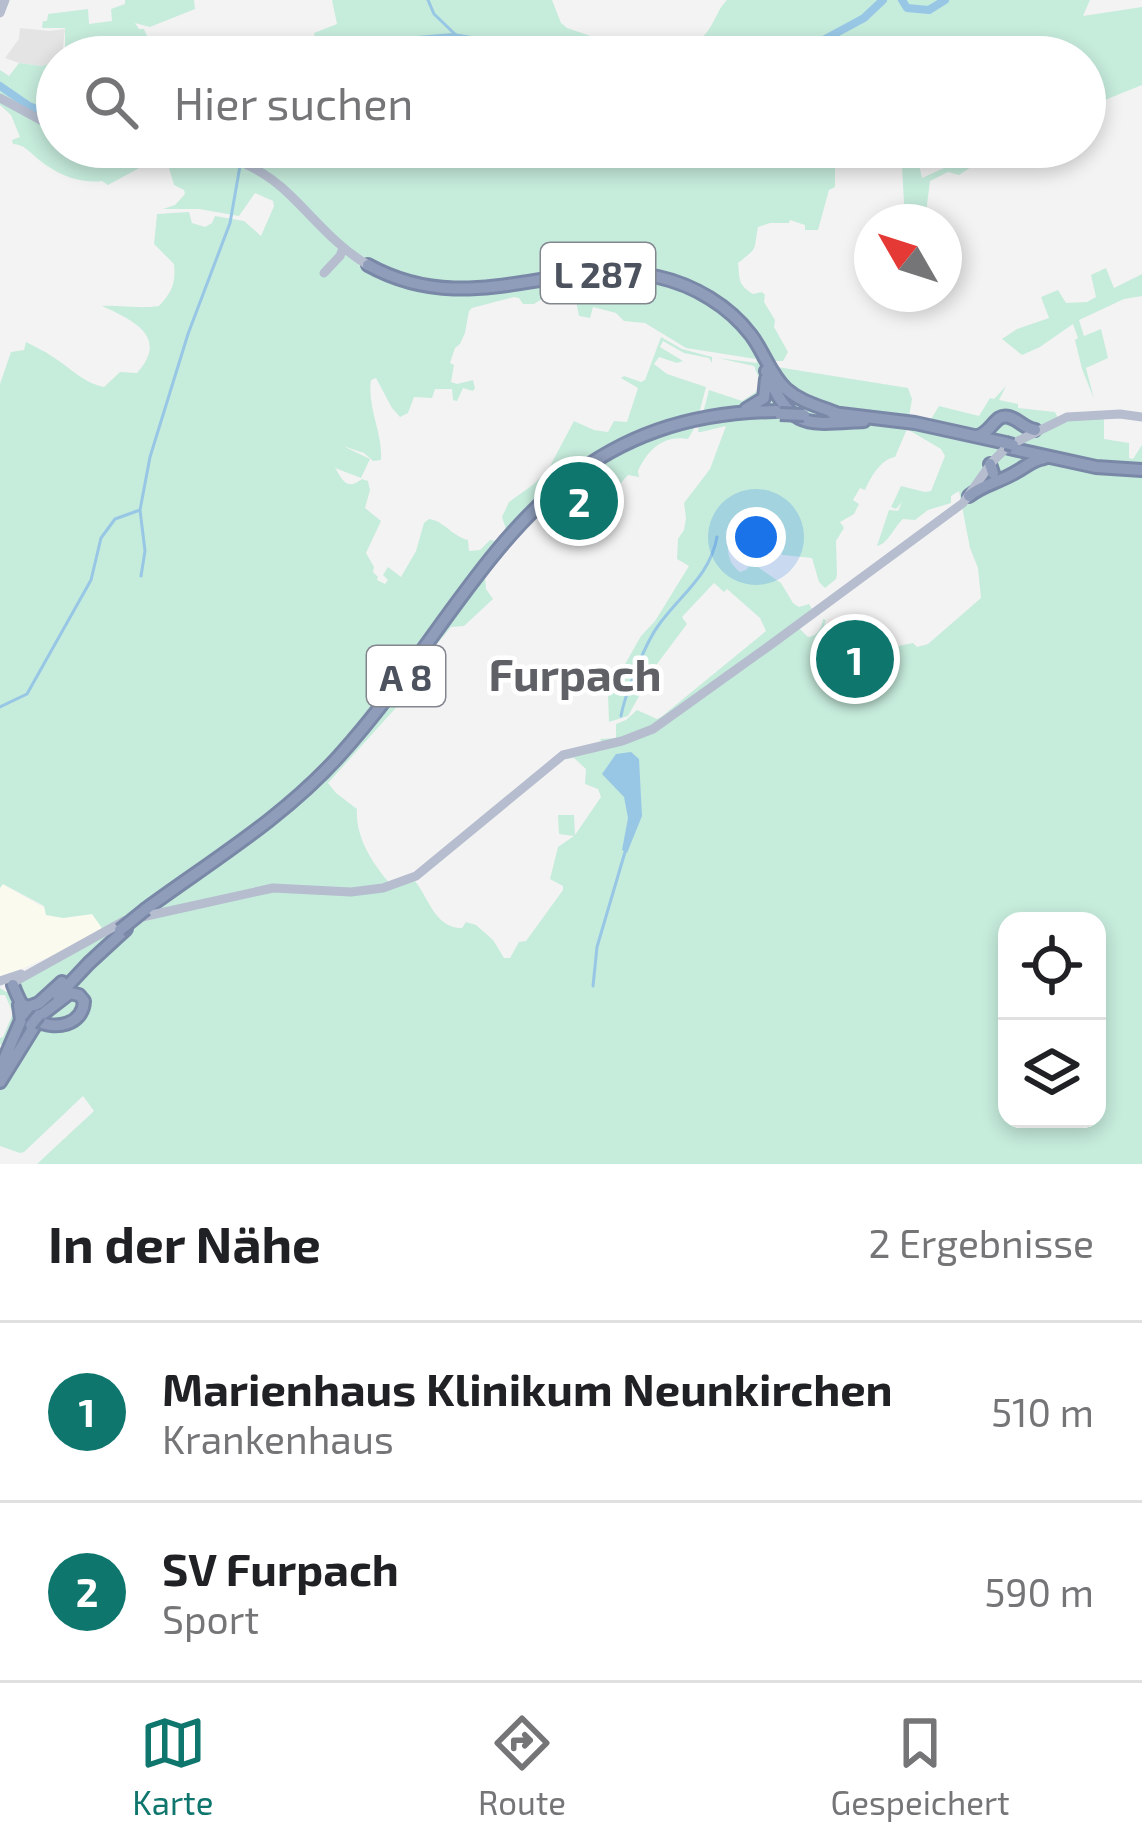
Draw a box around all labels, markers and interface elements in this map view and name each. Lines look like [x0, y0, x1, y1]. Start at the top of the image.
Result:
search box [36, 36, 1106, 168]
icon: search [78, 69, 144, 135]
text: Hier suchen [174, 75, 414, 129]
north arrow [854, 204, 962, 312]
road number: L 287 [541, 243, 655, 303]
pin: 2 [540, 456, 618, 546]
your location [726, 507, 786, 567]
pin: 1 [816, 614, 894, 704]
road number: A 8 [367, 646, 445, 706]
district label: Furpach [488, 646, 662, 700]
map controls [998, 912, 1106, 1128]
button: locate [998, 912, 1106, 1020]
button: layers [998, 1020, 1106, 1128]
text: In der Nähe [48, 1212, 321, 1273]
text: 2 Ergebnisse [868, 1219, 1094, 1266]
text: Marienhaus Klinikum Neunkirchen [162, 1361, 893, 1415]
text: 1 [79, 1388, 95, 1435]
text: 510 m [991, 1388, 1094, 1435]
text: Krankenhaus [162, 1415, 394, 1462]
text: SV Furpach [162, 1541, 399, 1595]
text: 2 [76, 1568, 98, 1615]
text: 590 m [984, 1568, 1094, 1615]
text: Sport [162, 1595, 259, 1642]
tab: Karte [132, 1710, 213, 1822]
tab: Route [478, 1710, 566, 1822]
tab: Gespeichert [831, 1710, 1010, 1822]

